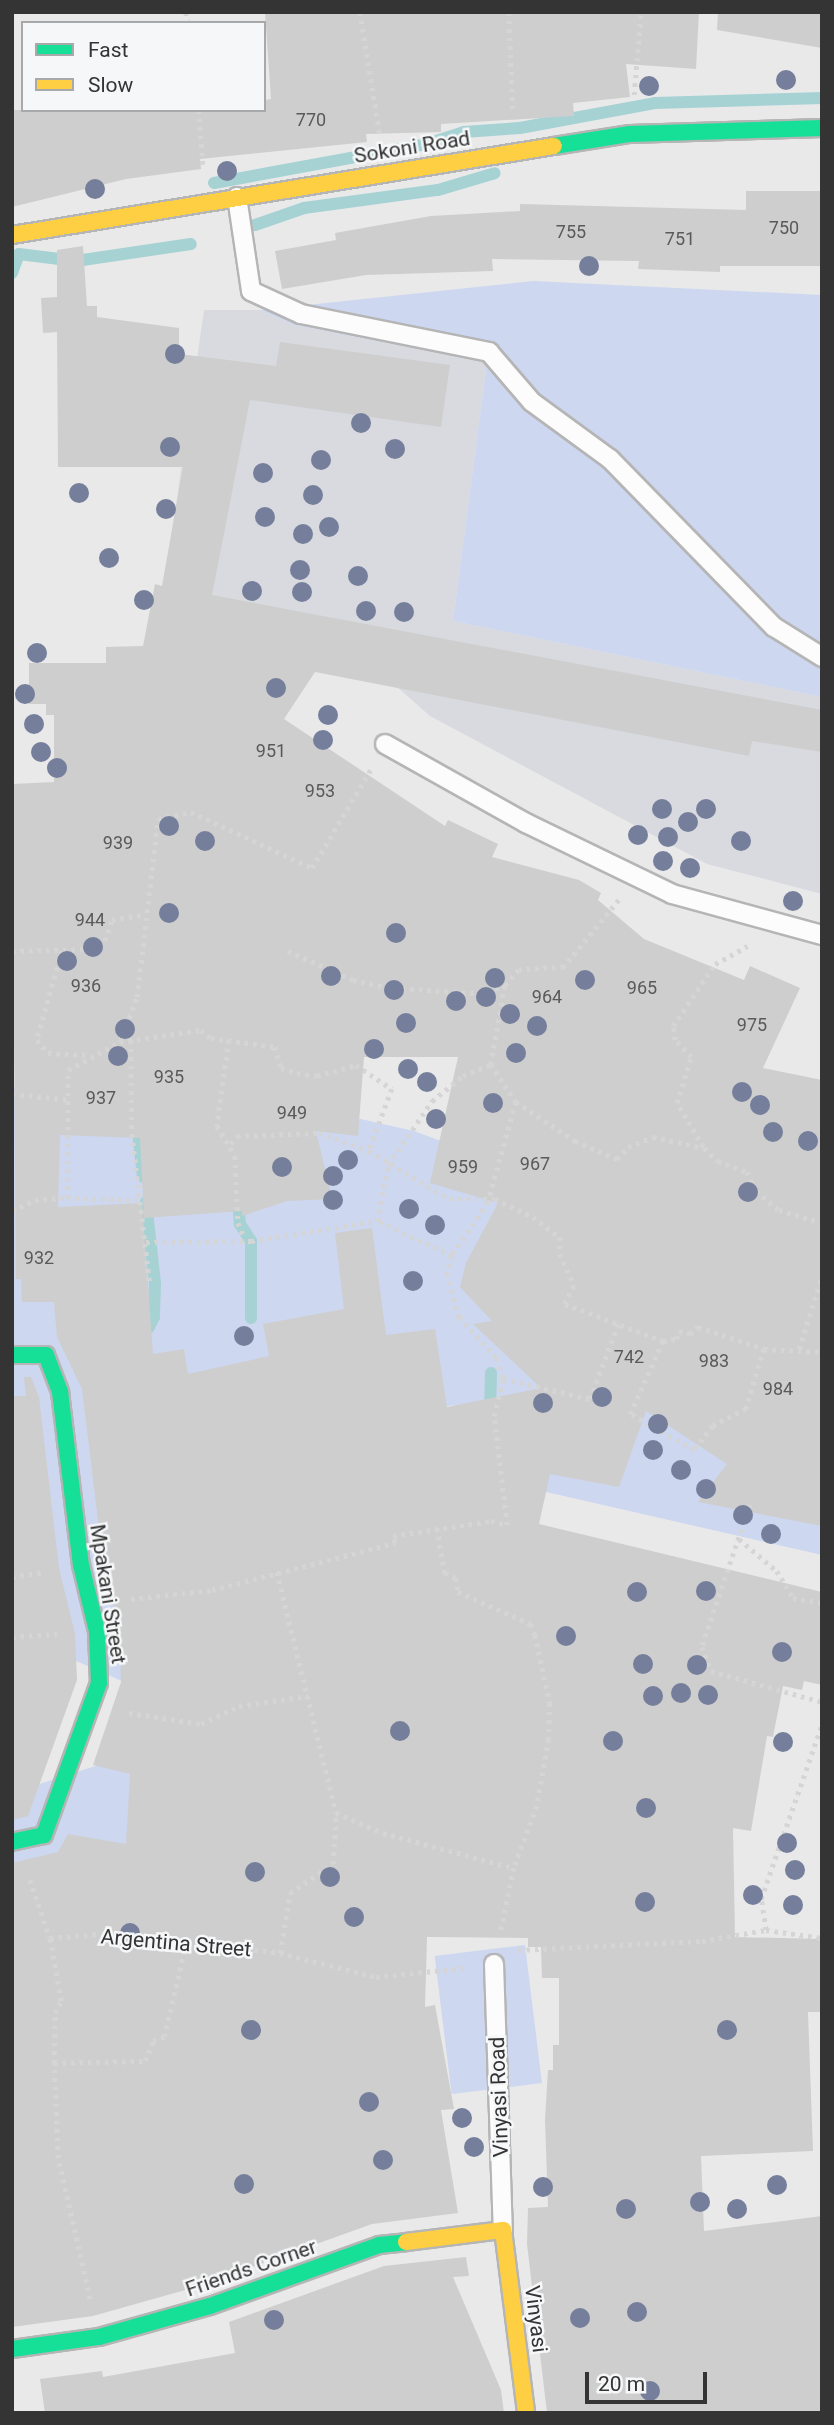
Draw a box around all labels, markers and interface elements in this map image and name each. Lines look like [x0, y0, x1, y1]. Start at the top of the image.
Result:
legend [21, 21, 266, 112]
text: Fast [88, 38, 128, 62]
text: Slow [88, 73, 133, 97]
house number: 770 [296, 109, 326, 131]
street label: Sokoni Road [352, 125, 472, 169]
house number: 750 [769, 217, 799, 239]
house number: 755 [556, 221, 586, 243]
house number: 751 [665, 228, 695, 250]
house number: 951 [256, 740, 286, 762]
house number: 953 [305, 780, 335, 802]
house number: 939 [103, 832, 133, 854]
house number: 944 [75, 909, 105, 931]
house number: 936 [71, 975, 101, 997]
house number: 965 [627, 977, 657, 999]
house number: 964 [532, 986, 562, 1008]
house number: 975 [737, 1014, 767, 1036]
house number: 935 [154, 1066, 184, 1088]
house number: 937 [86, 1087, 116, 1109]
house number: 949 [277, 1102, 307, 1124]
house number: 967 [520, 1153, 550, 1175]
house number: 959 [448, 1156, 478, 1178]
house number: 932 [24, 1247, 54, 1269]
house number: 742 [614, 1346, 644, 1368]
house number: 983 [699, 1350, 729, 1372]
house number: 984 [763, 1378, 793, 1400]
street label: Mpakani Street [85, 1522, 131, 1666]
street label: Argentina Street [100, 1924, 252, 1962]
street label: Vinyasi Road [484, 2036, 514, 2158]
street label: Friends Corner [182, 2234, 320, 2302]
street label: Vinyasi [519, 2284, 553, 2354]
scale bar [589, 2358, 712, 2402]
text: 20 m [598, 2372, 645, 2396]

